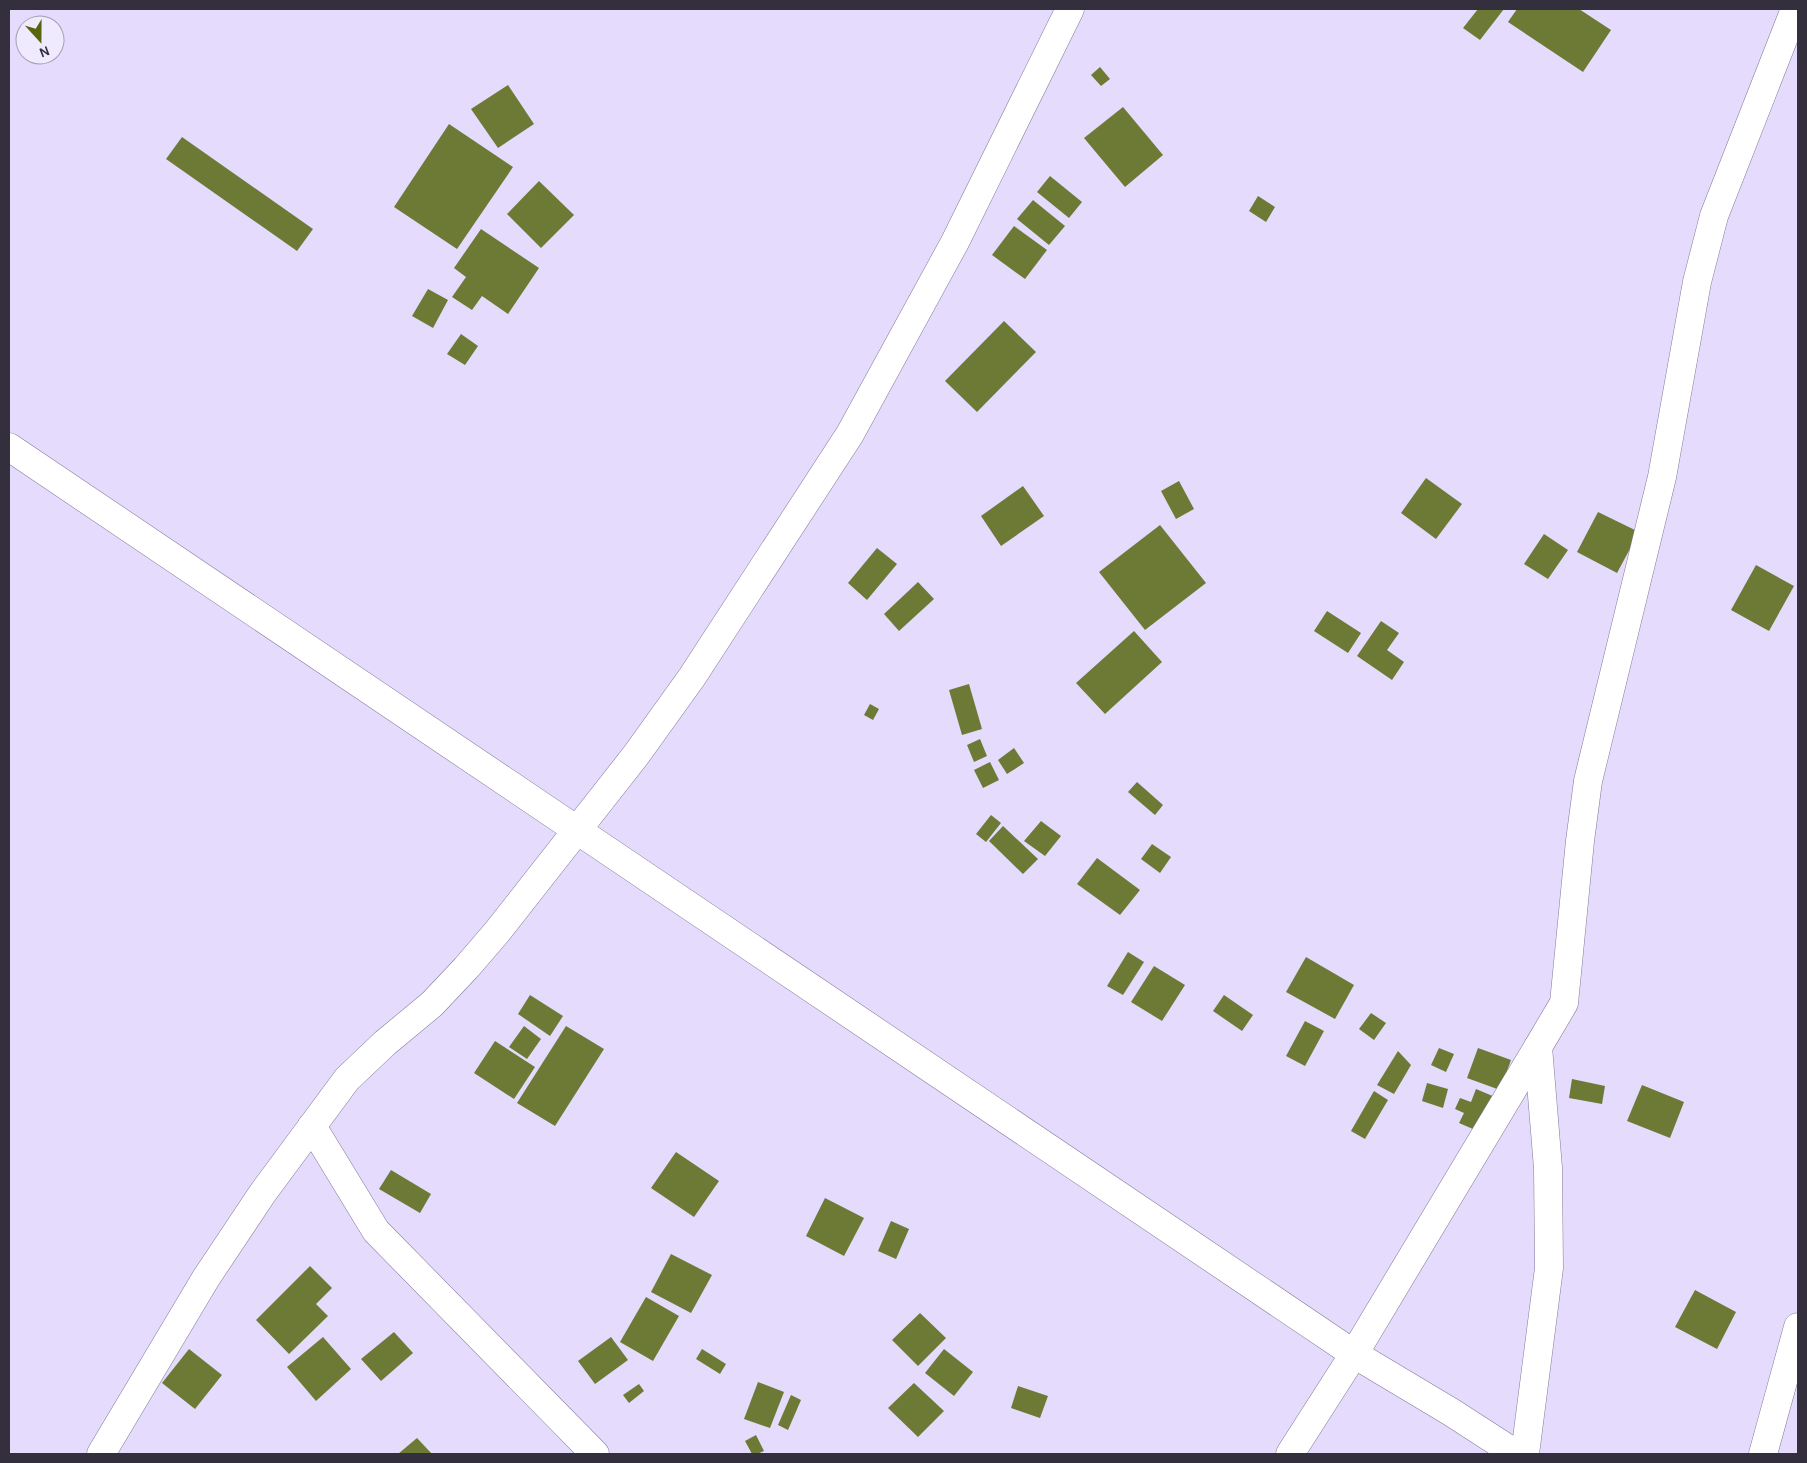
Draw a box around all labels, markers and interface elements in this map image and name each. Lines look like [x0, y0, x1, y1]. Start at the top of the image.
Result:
north arrow [15, 15, 65, 65]
text: N [37, 42, 52, 61]

